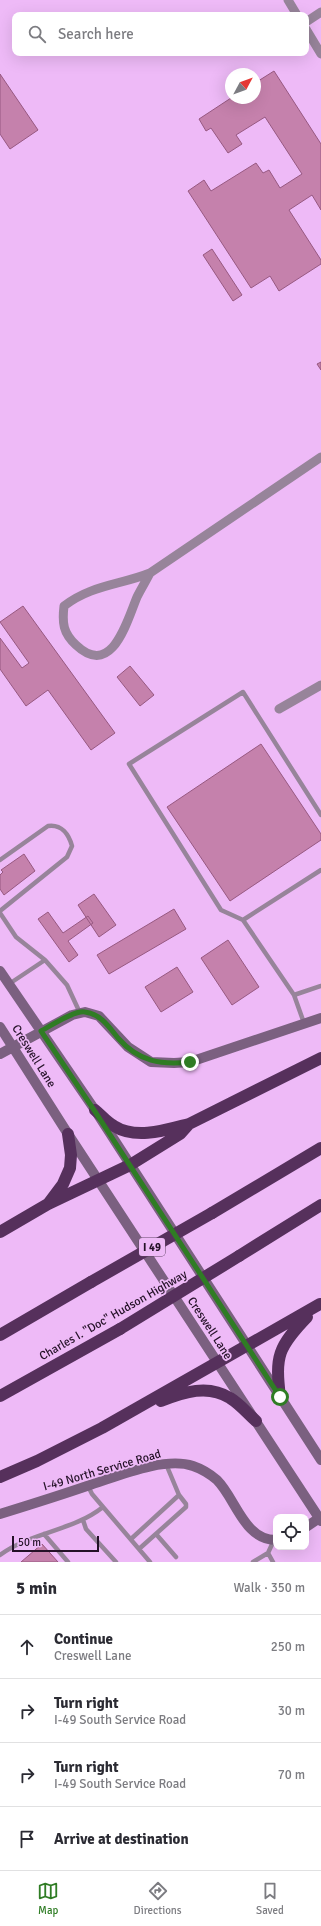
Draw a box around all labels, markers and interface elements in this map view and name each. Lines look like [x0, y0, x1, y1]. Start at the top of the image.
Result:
search box [12, 12, 309, 56]
icon: search [26, 23, 48, 45]
text: Search here [58, 25, 134, 43]
north arrow [225, 68, 261, 104]
street label: Creswell Lane [8, 1022, 59, 1091]
route end [181, 1053, 199, 1071]
road number: I 49 [139, 1238, 165, 1256]
street label: Charles I. "Doc" Hudson Highway [37, 1267, 190, 1364]
street label: Creswell Lane [184, 1294, 235, 1362]
route start [271, 1388, 289, 1406]
street label: I-49 North Service Road [42, 1447, 163, 1494]
map controls [273, 1514, 309, 1550]
button: locate [273, 1514, 309, 1550]
scale bar [12, 1534, 99, 1553]
text: 50 m [18, 1536, 41, 1549]
text: 5 min [16, 1578, 57, 1599]
text: Walk · 350 m [234, 1580, 305, 1596]
text: Continue [54, 1630, 113, 1648]
icon: ahead [16, 1636, 38, 1658]
text: 250 m [271, 1639, 305, 1655]
text: Creswell Lane [54, 1648, 132, 1664]
text: Turn right [54, 1694, 119, 1712]
icon: right [16, 1700, 38, 1722]
text: 30 m [278, 1703, 305, 1719]
text: I-49 South Service Road [54, 1712, 186, 1728]
text: Turn right [54, 1758, 119, 1776]
icon: right [16, 1764, 38, 1786]
text: 70 m [278, 1767, 305, 1783]
text: I-49 South Service Road [54, 1776, 186, 1792]
icon: arrive [16, 1828, 38, 1850]
text: Arrive at destination [54, 1830, 189, 1848]
tab: Map [37, 1880, 59, 1917]
tab: Directions [134, 1880, 182, 1917]
tab: Saved [256, 1880, 284, 1917]

